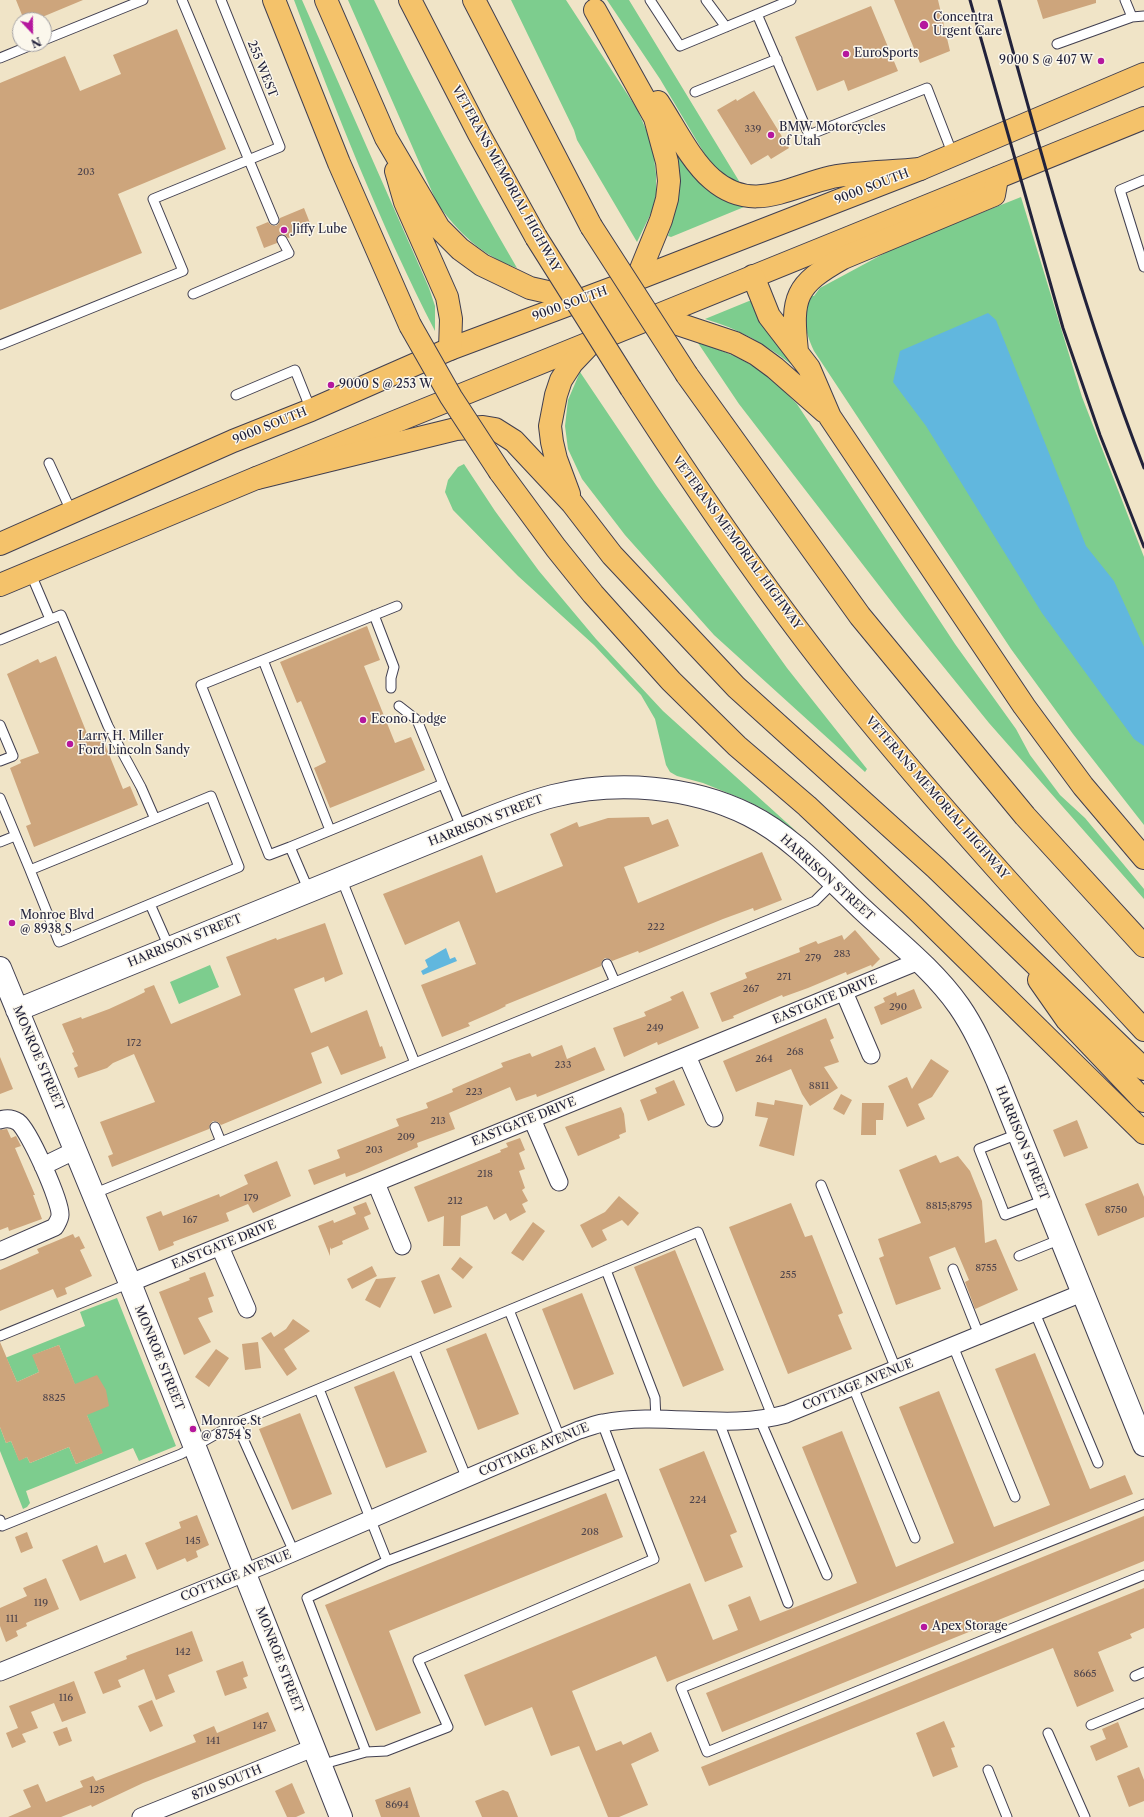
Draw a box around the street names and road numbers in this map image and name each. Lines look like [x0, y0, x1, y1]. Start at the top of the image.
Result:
street label: 255 WEST [244, 38, 280, 100]
street label: VETERANS MEMORIAL HIGHWAY [449, 83, 563, 275]
street label: 9000 SOUTH [833, 166, 911, 208]
street label: 9000 SOUTH [531, 284, 609, 324]
street label: 9000 SOUTH [231, 405, 309, 447]
street label: VETERANS MEMORIAL HIGHWAY [669, 453, 805, 633]
street label: VETERANS MEMORIAL HIGHWAY [862, 714, 1012, 882]
street label: HARRISON STREET [427, 792, 545, 850]
street label: HARRISON STREET [777, 832, 877, 924]
street label: HARRISON STREET [126, 911, 244, 971]
street label: EASTGATE DRIVE [771, 973, 879, 1027]
street label: MONROE STREET [9, 1004, 67, 1112]
street label: HARRISON STREET [992, 1084, 1052, 1202]
street label: EASTGATE DRIVE [470, 1095, 578, 1149]
street label: EASTGATE DRIVE [170, 1218, 278, 1272]
street label: MONROE STREET [131, 1303, 187, 1413]
street label: COTTAGE AVENUE [800, 1356, 916, 1414]
street label: COTTAGE AVENUE [477, 1420, 591, 1480]
street label: COTTAGE AVENUE [178, 1547, 294, 1605]
street label: MONROE STREET [252, 1605, 306, 1715]
street label: 8710 SOUTH [190, 1762, 264, 1804]

